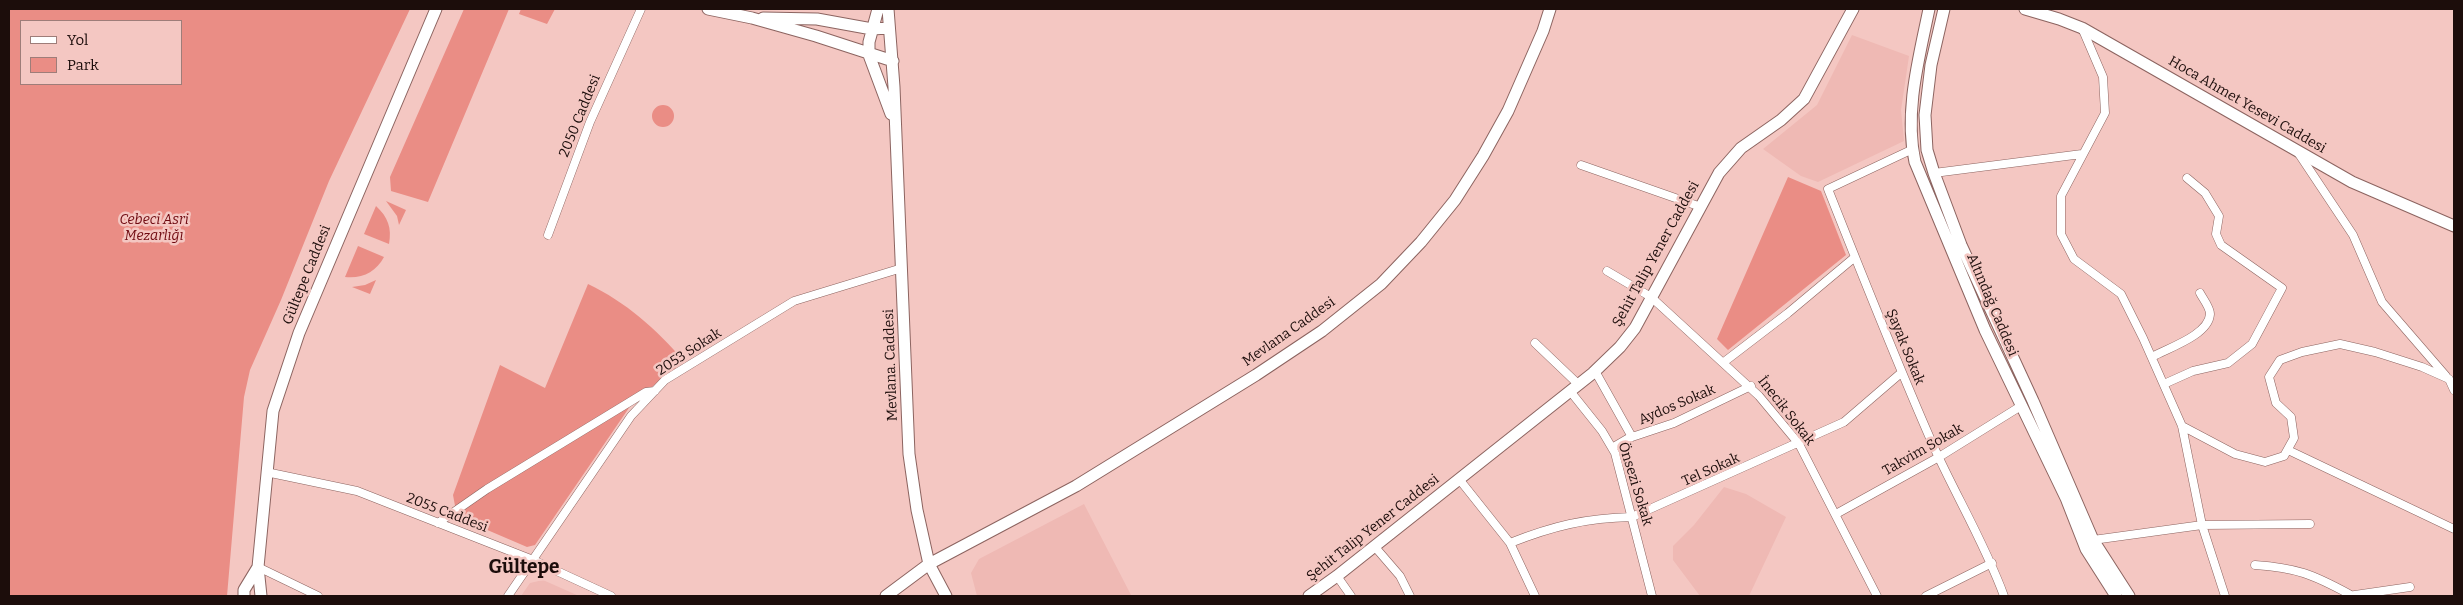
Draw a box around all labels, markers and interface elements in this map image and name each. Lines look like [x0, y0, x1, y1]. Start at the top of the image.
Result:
legend [20, 20, 182, 85]
text: Yol [67, 31, 88, 49]
street label: Hoca Ahmet Yesevi Caddesi [2165, 53, 2329, 157]
text: Park [67, 56, 99, 74]
street label: 2050 Caddesi [556, 72, 604, 160]
street label: Şehit Talip Yener Caddesi [1609, 178, 1703, 330]
park label: Cebeci Asri Mezarlığı [119, 212, 189, 244]
street label: Gültepe Caddesi [279, 223, 335, 327]
street label: Altındağ Caddesi [1963, 251, 2021, 359]
street label: Mevlana Caddesi [1239, 294, 1339, 370]
street label: Şayak Sokak [1882, 307, 1928, 387]
street label: Mevlana. Caddesi [881, 309, 901, 421]
street label: 2053 Sokak [653, 325, 725, 379]
street label: İnecik Sokak [1754, 373, 1818, 449]
street label: Aydos Sokak [1636, 381, 1718, 429]
street label: Takvim Sokak [1880, 420, 1966, 480]
street label: Önsezi Sokak [1614, 440, 1656, 528]
street label: Tel Sokak [1680, 450, 1742, 490]
street label: Şehit Talip Yener Caddesi [1303, 471, 1443, 585]
street label: 2055 Caddesi [404, 490, 490, 536]
district label: Gültepe [489, 557, 559, 579]

